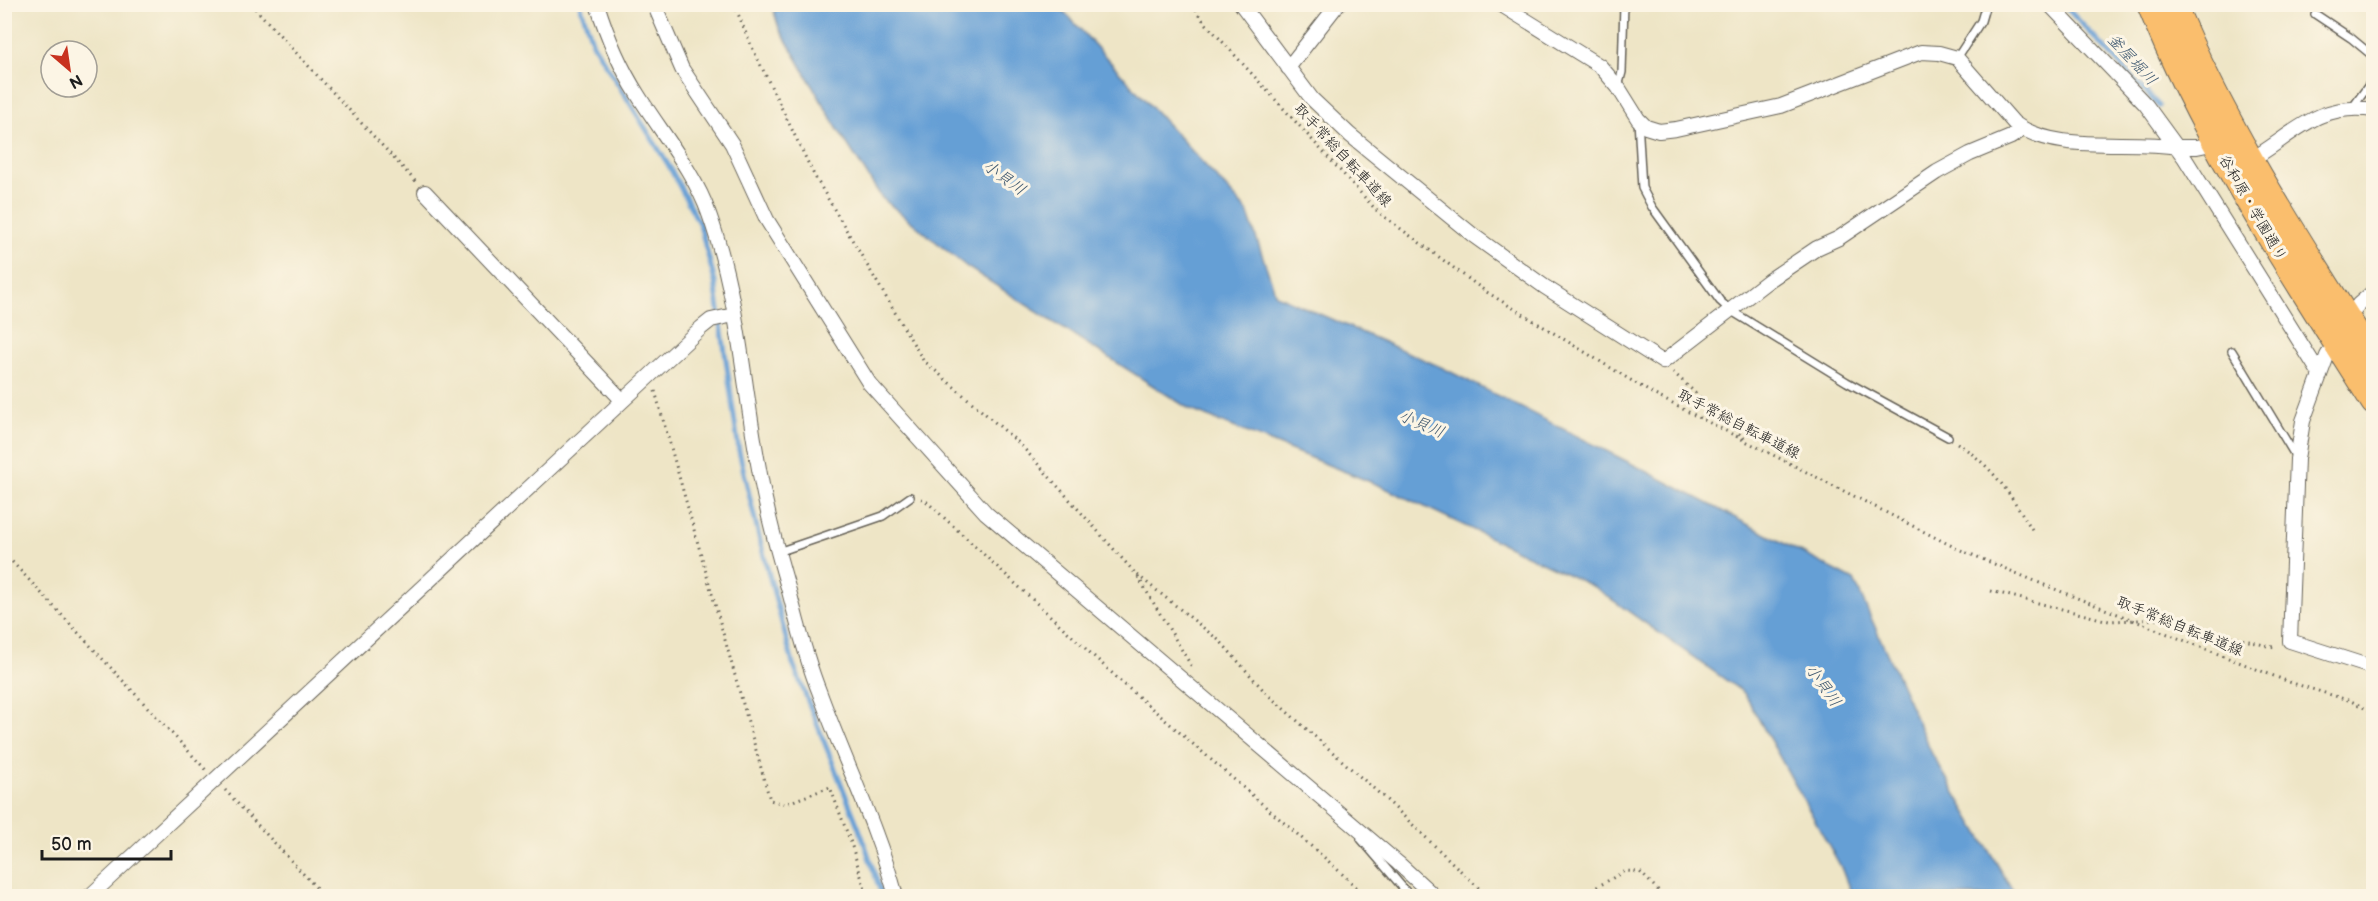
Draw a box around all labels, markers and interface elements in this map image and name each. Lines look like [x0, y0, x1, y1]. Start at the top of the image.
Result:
water label: 釜屋堀川 [2103, 30, 2161, 90]
north arrow [39, 39, 99, 99]
text: N [66, 70, 85, 92]
street label: 取手常総自転車道線 [1290, 99, 1396, 211]
street label: 谷和原・学園通り [2214, 152, 2291, 265]
water label: 小貝川 [979, 156, 1029, 200]
street label: 取手常総自転車道線 [1674, 385, 1803, 464]
water label: 小貝川 [1396, 406, 1447, 443]
street label: 取手常総自転車道線 [2114, 592, 2246, 661]
water label: 小貝川 [1801, 661, 1845, 711]
scale bar [42, 823, 171, 861]
text: 50 m [51, 834, 92, 855]

